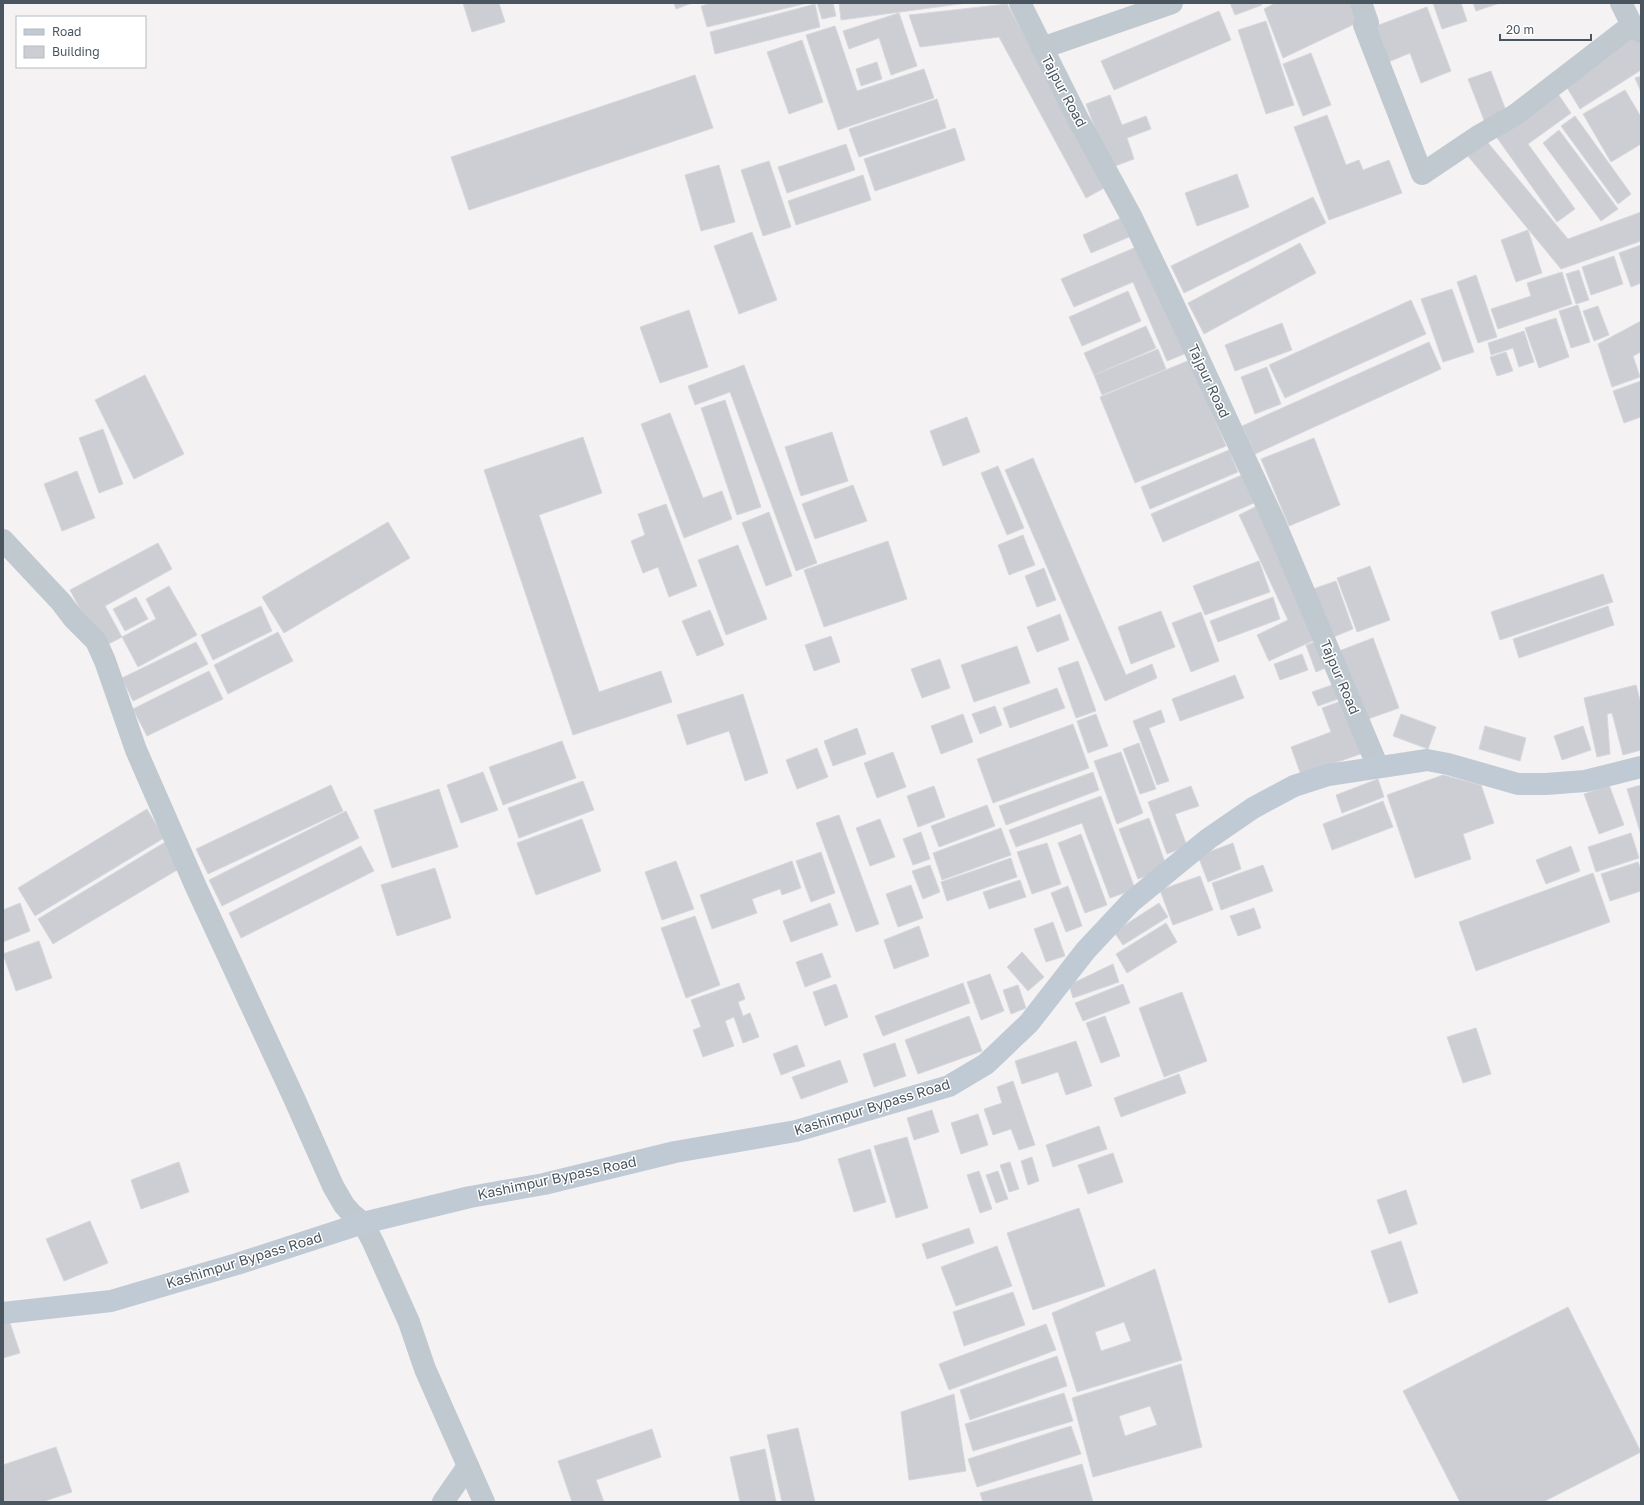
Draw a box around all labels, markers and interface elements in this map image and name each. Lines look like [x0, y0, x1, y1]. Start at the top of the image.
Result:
legend [16, 16, 146, 68]
scale bar [1500, 16, 1591, 42]
text: 20 m [1506, 22, 1534, 37]
text: Road [52, 24, 81, 39]
text: Building [52, 44, 100, 59]
street label: Tajpur Road [1038, 52, 1091, 130]
street label: Tajpur Road [1185, 341, 1234, 420]
street label: Tajpur Road [1317, 637, 1364, 717]
street label: Kashimpur Bypass Road [792, 1075, 952, 1138]
street label: Kashimpur Bypass Road [476, 1152, 638, 1203]
street label: Kashimpur Bypass Road [164, 1228, 324, 1291]

